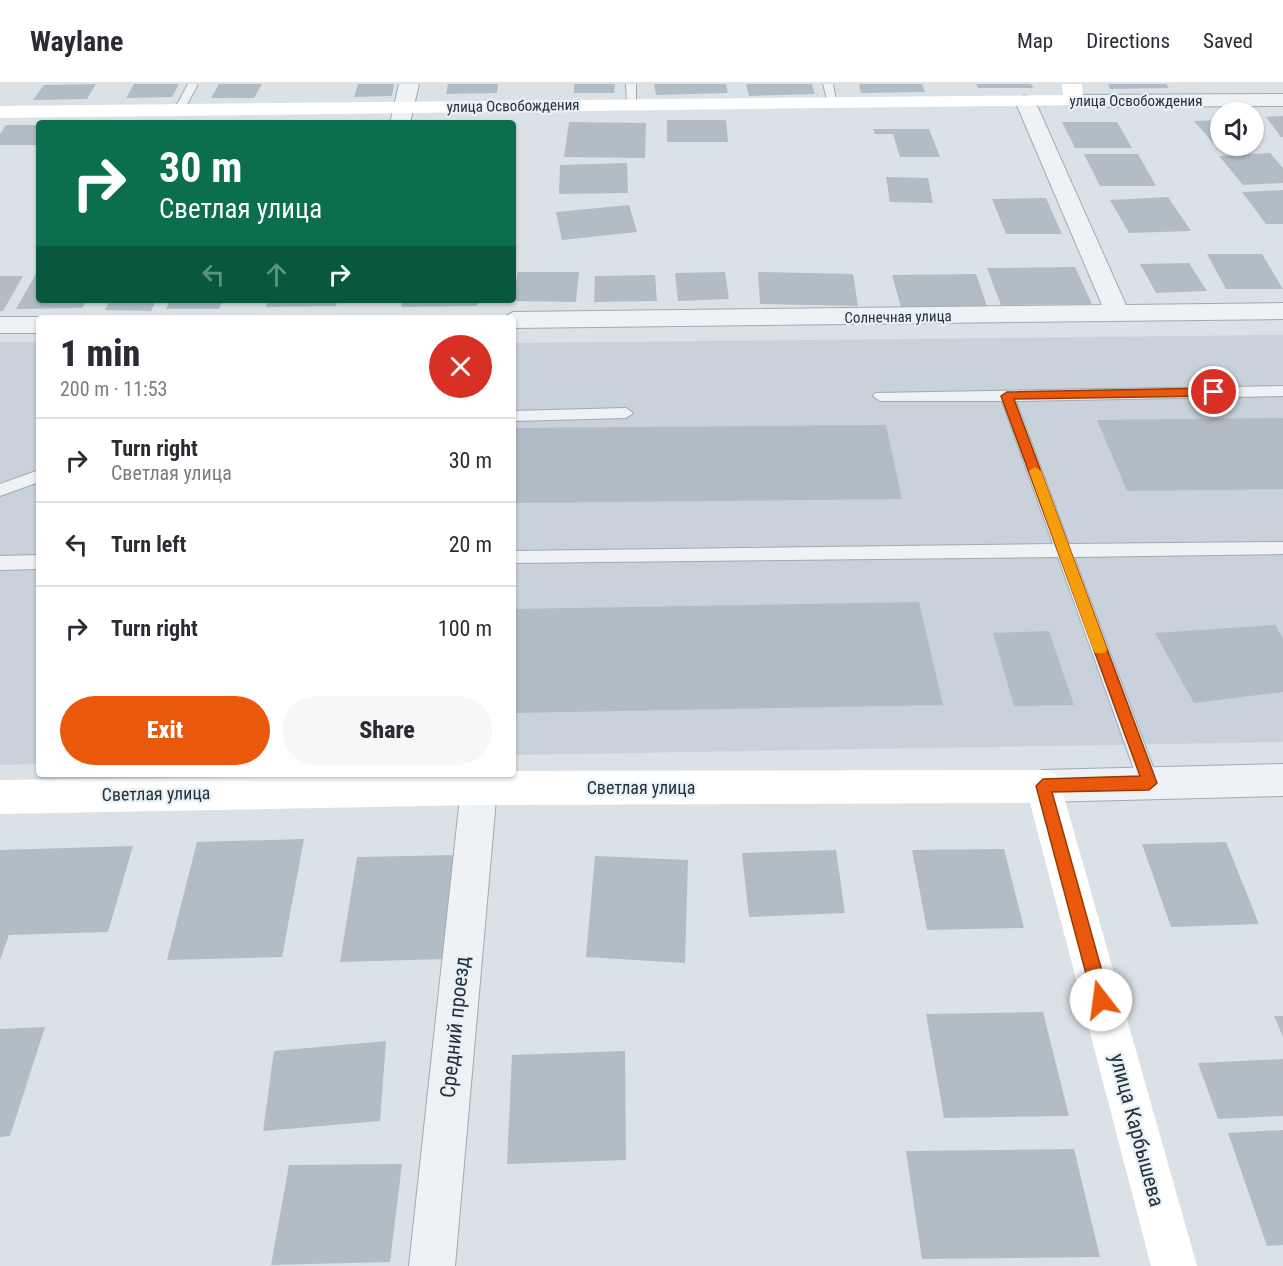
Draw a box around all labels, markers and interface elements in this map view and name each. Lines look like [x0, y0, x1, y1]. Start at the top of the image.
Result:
text: Waylane [30, 25, 123, 58]
text: Map [1017, 29, 1053, 53]
text: Directions [1086, 29, 1170, 53]
text: Saved [1203, 29, 1253, 53]
street label: улица Освобождения [1070, 92, 1202, 110]
street label: улица Освобождения [446, 96, 580, 116]
map controls [1210, 102, 1264, 156]
button: sound [1210, 102, 1264, 156]
text: 30 m [159, 143, 242, 192]
icon: right [60, 144, 138, 222]
text: Светлая улица [159, 193, 322, 225]
icon: left [197, 258, 230, 291]
icon: ahead [260, 258, 293, 291]
icon: right [323, 258, 356, 291]
street label: Солнечная улица [844, 307, 952, 327]
text: 1 min [60, 333, 140, 375]
button: close [429, 335, 492, 398]
pin [1188, 366, 1239, 417]
icon: arrive [1197, 375, 1230, 408]
text: 200 m · 11:53 [60, 377, 167, 401]
text: Turn right [111, 436, 198, 461]
icon: right [60, 444, 93, 477]
text: 30 m [449, 448, 492, 473]
text: Светлая улица [111, 461, 232, 485]
icon: left [60, 528, 93, 561]
text: Turn left [111, 532, 186, 557]
text: 20 m [449, 532, 492, 557]
icon: right [60, 612, 93, 645]
text: Turn right [111, 616, 198, 641]
text: 100 m [438, 616, 492, 641]
button: Exit [60, 696, 270, 765]
button: Share [282, 696, 492, 765]
street label: Светлая улица [587, 777, 695, 798]
street label: Светлая улица [101, 782, 211, 805]
street label: Средний проезд [436, 955, 474, 1099]
position arrow [1069, 968, 1133, 1032]
street label: улица Карбышева [1105, 1051, 1169, 1209]

